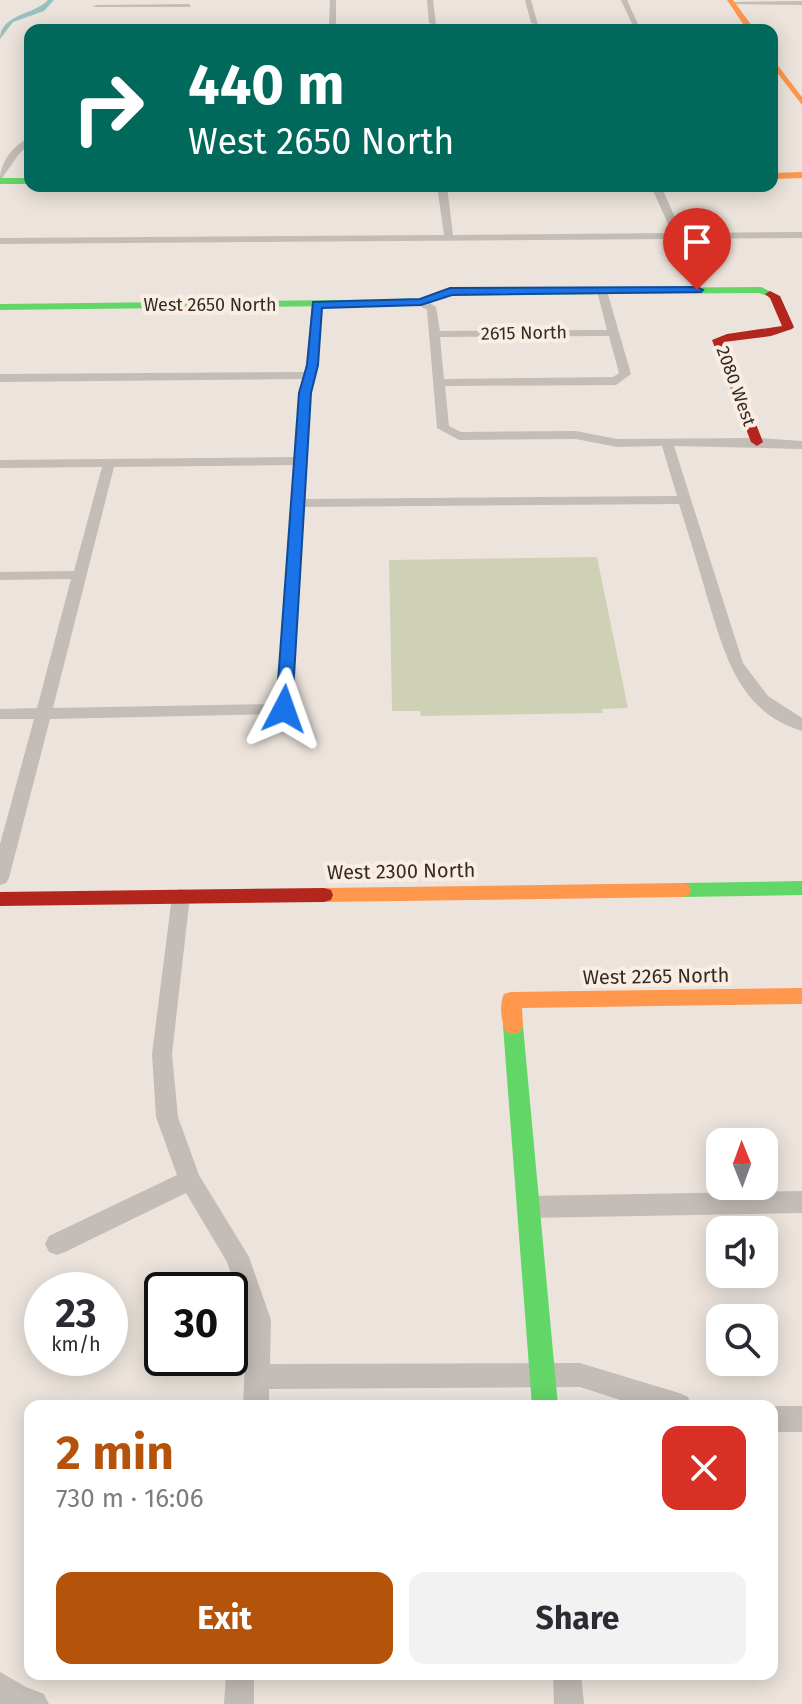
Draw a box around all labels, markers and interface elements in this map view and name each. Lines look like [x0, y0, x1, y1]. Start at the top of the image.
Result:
text: 440 m [188, 52, 345, 119]
icon: right [56, 56, 160, 160]
text: West 2650 North [188, 120, 454, 164]
pin [663, 208, 731, 290]
icon: arrive [675, 220, 719, 264]
street label: West 2650 North [143, 294, 277, 316]
street label: 2615 North [481, 321, 567, 345]
street label: 2080 West [711, 343, 761, 429]
position arrow [242, 667, 326, 751]
street label: West 2300 North [327, 858, 475, 884]
street label: West 2265 North [582, 963, 730, 989]
north arrow [706, 1128, 778, 1200]
map controls [706, 1128, 778, 1376]
button: sound [706, 1216, 778, 1288]
speed limit sign: 30 [144, 1272, 248, 1376]
text: 23 [55, 1290, 97, 1338]
button: search [706, 1304, 778, 1376]
text: km/h [51, 1332, 101, 1356]
text: 2 min [56, 1424, 174, 1482]
button: close [662, 1426, 746, 1510]
text: 730 m · 16:06 [56, 1483, 204, 1514]
button: Exit [56, 1572, 393, 1664]
button: Share [409, 1572, 746, 1664]

